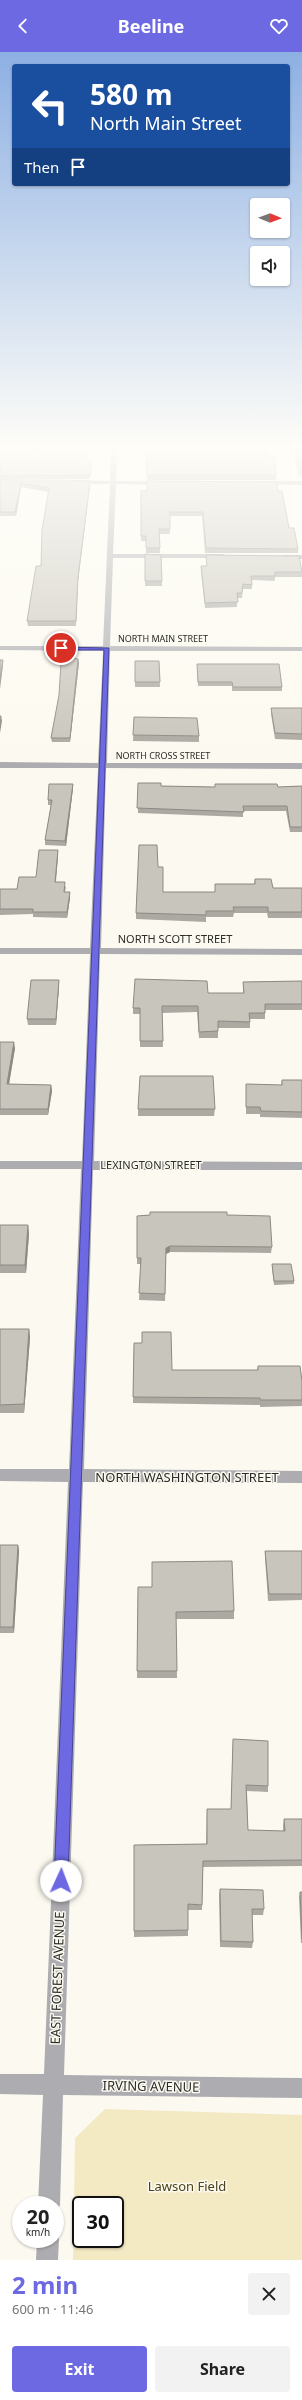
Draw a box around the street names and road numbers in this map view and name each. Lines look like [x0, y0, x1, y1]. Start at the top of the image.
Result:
street label: NORTH MAIN STREET [118, 632, 208, 645]
street label: NORTH CROSS STREET [116, 749, 210, 762]
street label: NORTH SCOTT STREET [118, 931, 232, 946]
street label: LEXINGTON STREET [100, 1157, 202, 1172]
street label: NORTH WASHINGTON STREET [95, 1468, 279, 1486]
street label: EAST FOREST AVENUE [46, 1911, 68, 2045]
street label: IRVING AVENUE [102, 2076, 200, 2096]

